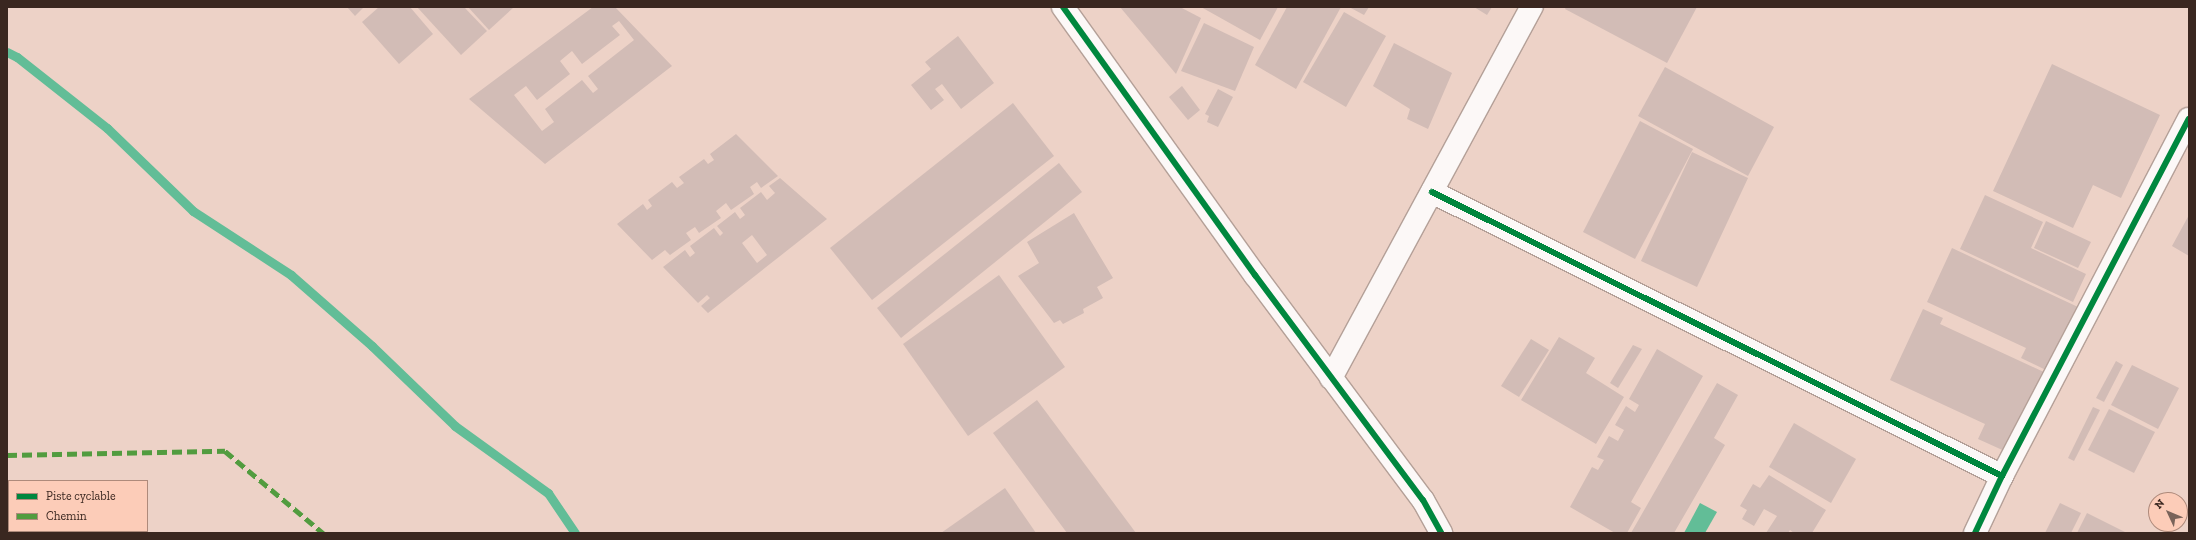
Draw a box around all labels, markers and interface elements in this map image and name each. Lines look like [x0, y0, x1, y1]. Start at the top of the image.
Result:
legend [8, 480, 148, 532]
text: Piste cyclable [46, 489, 116, 503]
north arrow [2148, 492, 2188, 532]
text: N [2152, 496, 2167, 512]
text: Chemin [46, 509, 87, 523]

